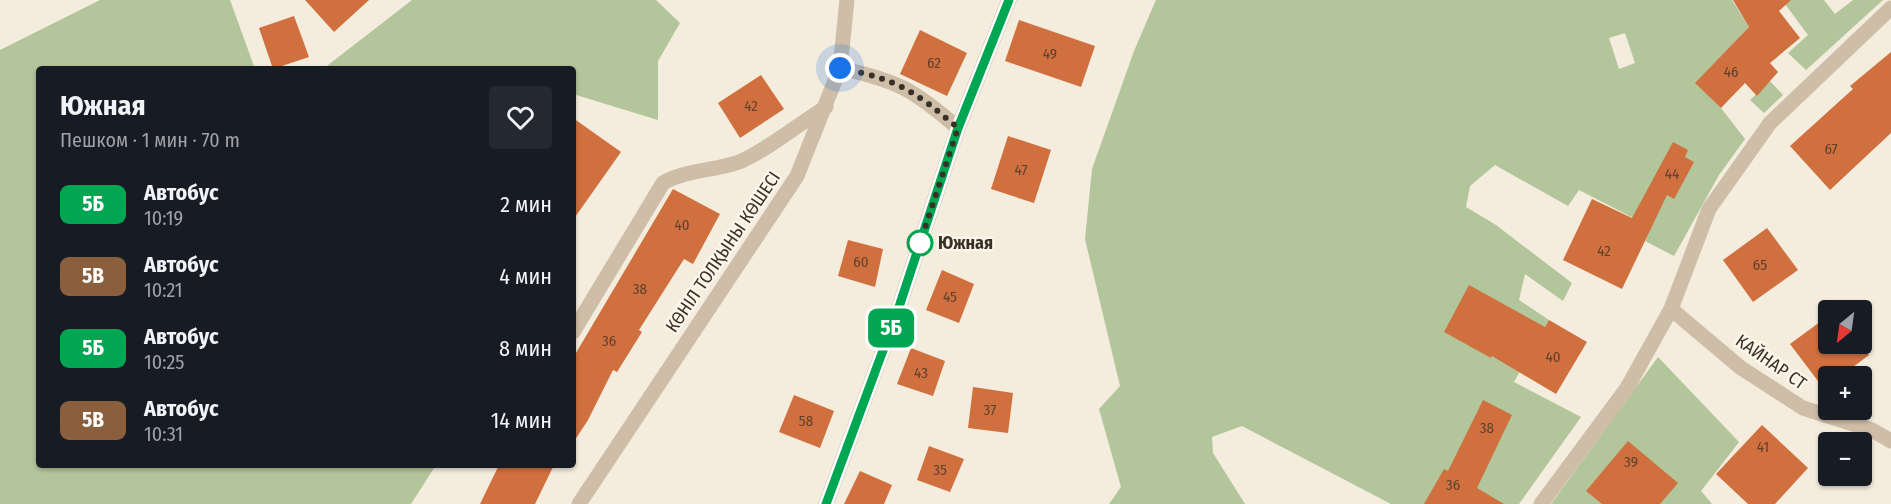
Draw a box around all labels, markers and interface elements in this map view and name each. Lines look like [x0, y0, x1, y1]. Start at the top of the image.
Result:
house number: 49 [1043, 45, 1057, 63]
your location [825, 53, 855, 83]
house number: 62 [927, 54, 941, 72]
house number: 46 [1724, 63, 1738, 81]
button: heart [489, 86, 552, 149]
text: Южная [60, 89, 146, 122]
house number: 42 [744, 97, 758, 115]
text: Пешком · 1 мин · 70 m [60, 128, 240, 152]
house number: 67 [1824, 140, 1838, 158]
house number: 47 [1014, 161, 1028, 179]
house number: 44 [1665, 165, 1679, 183]
street label: КӨНІЛ ТОЛҚЫНЫ КӨШЕСІ [661, 167, 785, 337]
text: Автобус [144, 179, 219, 206]
text: 5Б [82, 191, 104, 217]
text: 2 мин [500, 191, 552, 218]
text: 10:19 [144, 206, 183, 230]
house number: 40 [674, 216, 690, 234]
marker: Южная [907, 230, 933, 256]
place label: Южная [938, 232, 993, 254]
house number: 42 [1597, 242, 1611, 260]
text: Автобус [144, 251, 219, 278]
house number: 60 [853, 253, 869, 271]
house number: 65 [1753, 256, 1767, 274]
text: 5В [82, 263, 104, 289]
text: 4 мин [499, 263, 552, 290]
text: 10:21 [144, 278, 183, 302]
house number: 38 [633, 280, 647, 298]
house number: 45 [943, 288, 957, 306]
north arrow [1818, 300, 1872, 354]
map controls [1818, 300, 1872, 486]
line badge: 5Б [864, 308, 918, 348]
text: 5Б [880, 315, 902, 341]
text: Автобус [144, 323, 219, 350]
street label: КАЙНАР СТ [1731, 330, 1811, 395]
house number: 36 [602, 332, 616, 350]
text: 5Б [82, 335, 104, 361]
text: 8 мин [499, 335, 552, 362]
house number: 40 [1545, 348, 1561, 366]
text: 10:25 [144, 350, 184, 374]
house number: 43 [914, 364, 928, 382]
button: + [1818, 366, 1872, 420]
text: Автобус [144, 395, 219, 422]
house number: 37 [984, 401, 996, 419]
text: 5В [82, 407, 104, 433]
text: 14 мин [491, 407, 552, 434]
house number: 58 [799, 412, 813, 430]
house number: 38 [1480, 419, 1494, 437]
text: 10:31 [144, 422, 183, 446]
button: − [1818, 432, 1872, 486]
house number: 41 [1757, 438, 1769, 456]
house number: 39 [1624, 453, 1638, 471]
house number: 35 [933, 461, 947, 479]
house number: 36 [1446, 476, 1460, 494]

